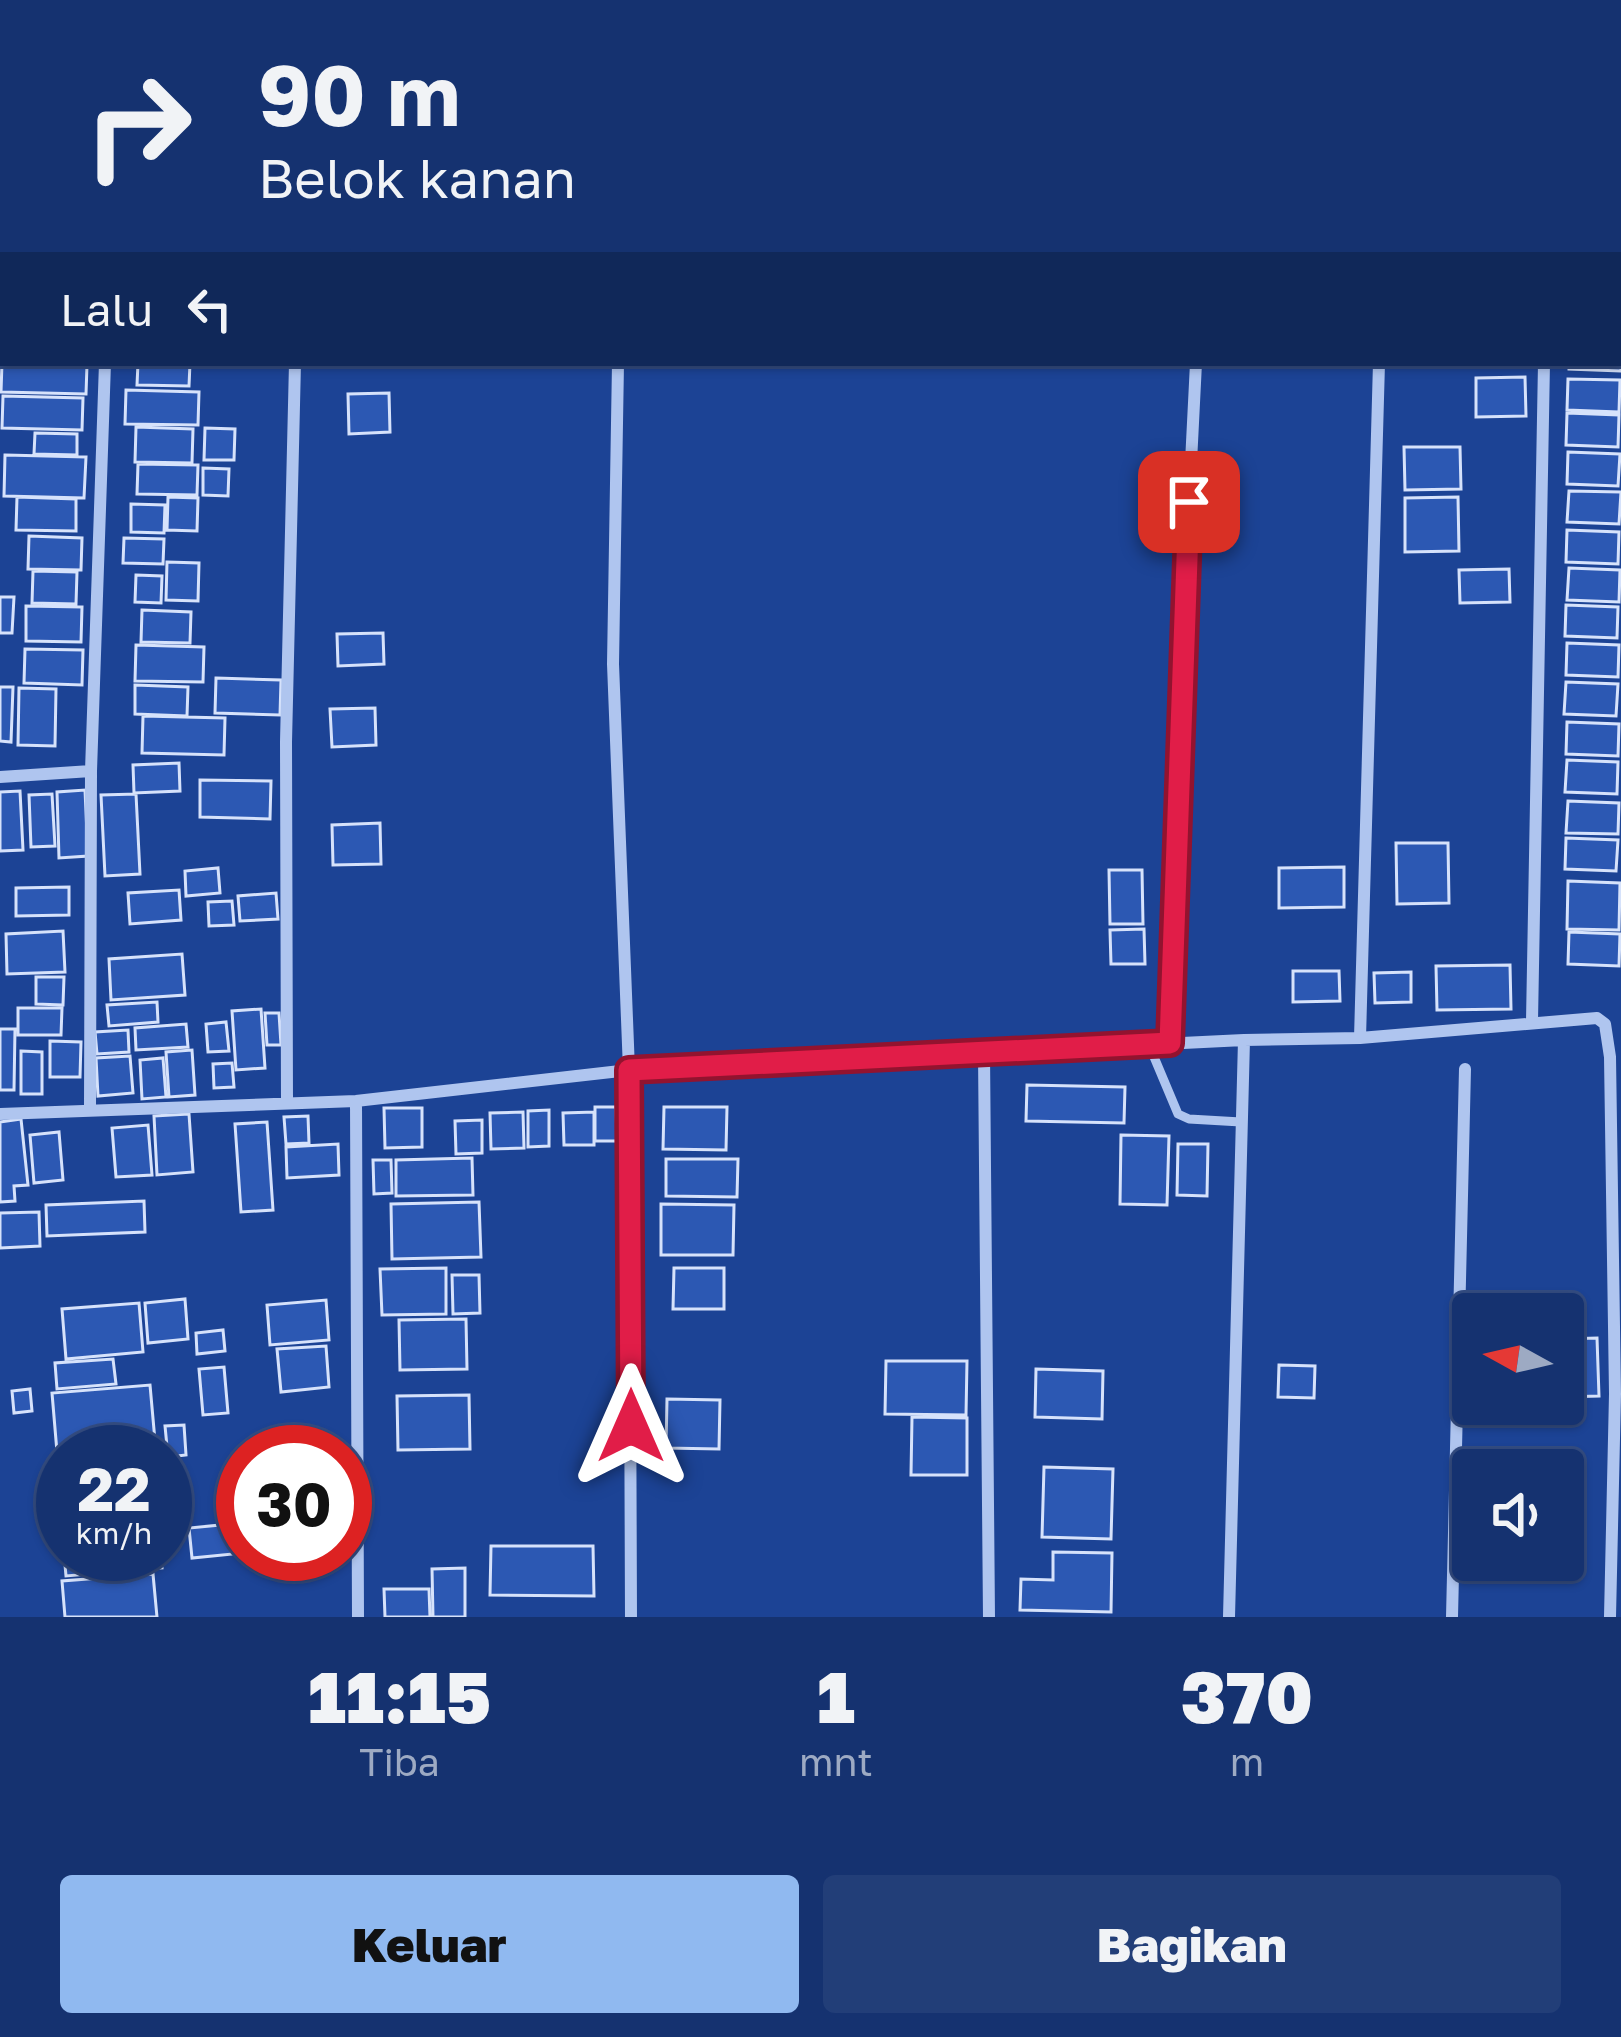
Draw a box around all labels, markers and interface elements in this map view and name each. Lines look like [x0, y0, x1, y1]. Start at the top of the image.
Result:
text: 90 m [258, 44, 460, 144]
icon: right [60, 48, 216, 204]
text: Belok kanan [258, 145, 576, 210]
icon: left [177, 276, 243, 342]
text: Lalu [60, 282, 153, 336]
pin [1138, 451, 1240, 553]
icon: arrive [1156, 469, 1222, 535]
north arrow [1452, 1293, 1584, 1425]
map controls [1452, 1293, 1584, 1581]
position arrow [568, 1363, 694, 1489]
speed limit sign: 30 [216, 1425, 372, 1581]
button: sound [1452, 1449, 1584, 1581]
text: 22 [77, 1452, 151, 1524]
text: km/h [76, 1515, 152, 1551]
text: 11:15 [308, 1652, 491, 1739]
text: 1 [817, 1652, 855, 1739]
text: 370 [1181, 1652, 1313, 1739]
text: Tiba [359, 1738, 440, 1785]
text: mnt [799, 1738, 873, 1785]
text: m [1230, 1738, 1264, 1785]
button: Keluar [60, 1875, 799, 2013]
button: Bagikan [823, 1875, 1561, 2013]

